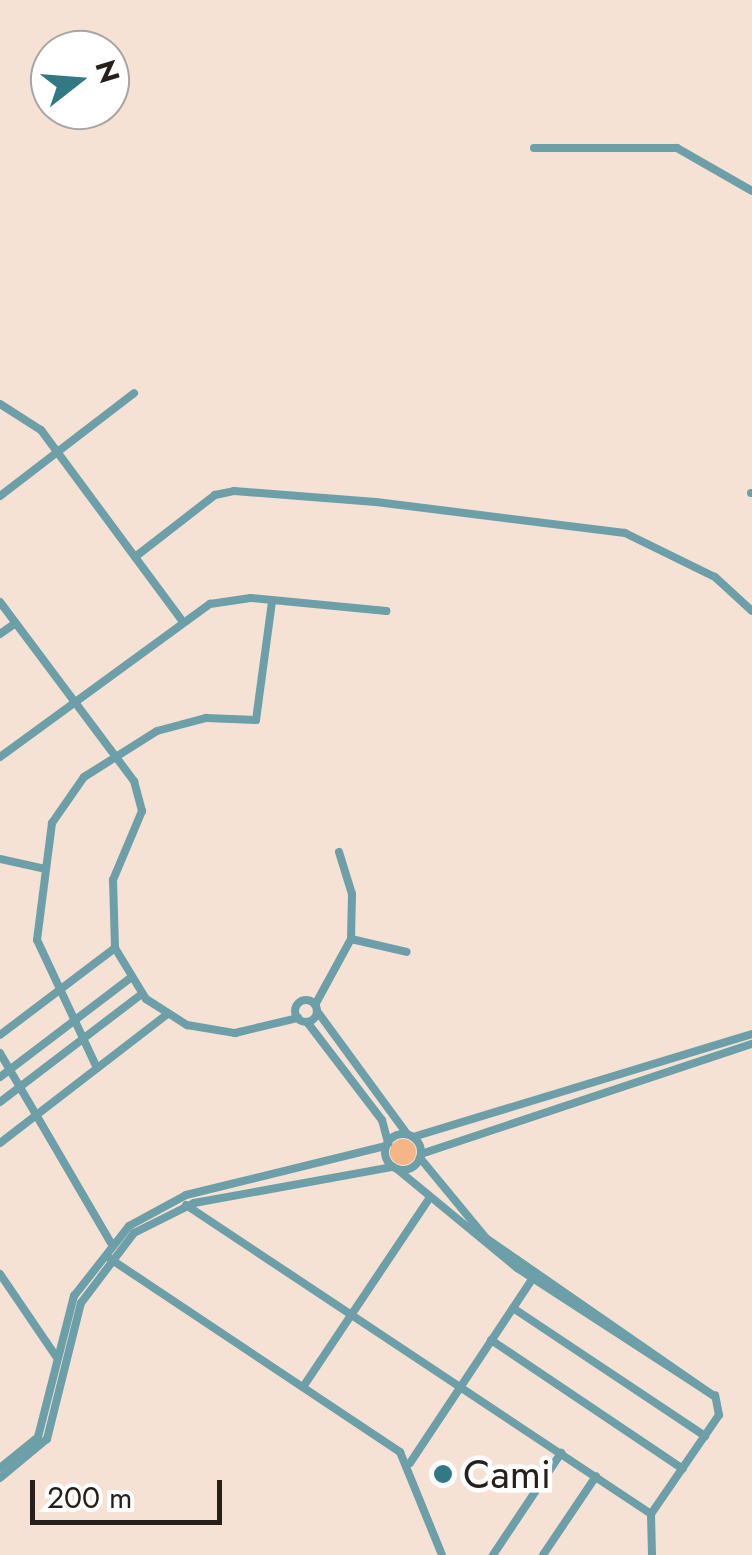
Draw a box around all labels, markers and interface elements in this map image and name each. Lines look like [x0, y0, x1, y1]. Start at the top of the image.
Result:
north arrow [30, 30, 130, 130]
text: N [84, 55, 130, 88]
place label: Cami [463, 1450, 551, 1498]
scale bar [35, 1460, 228, 1522]
marker: Cami [432, 1463, 454, 1485]
text: 200 m [47, 1476, 132, 1519]

